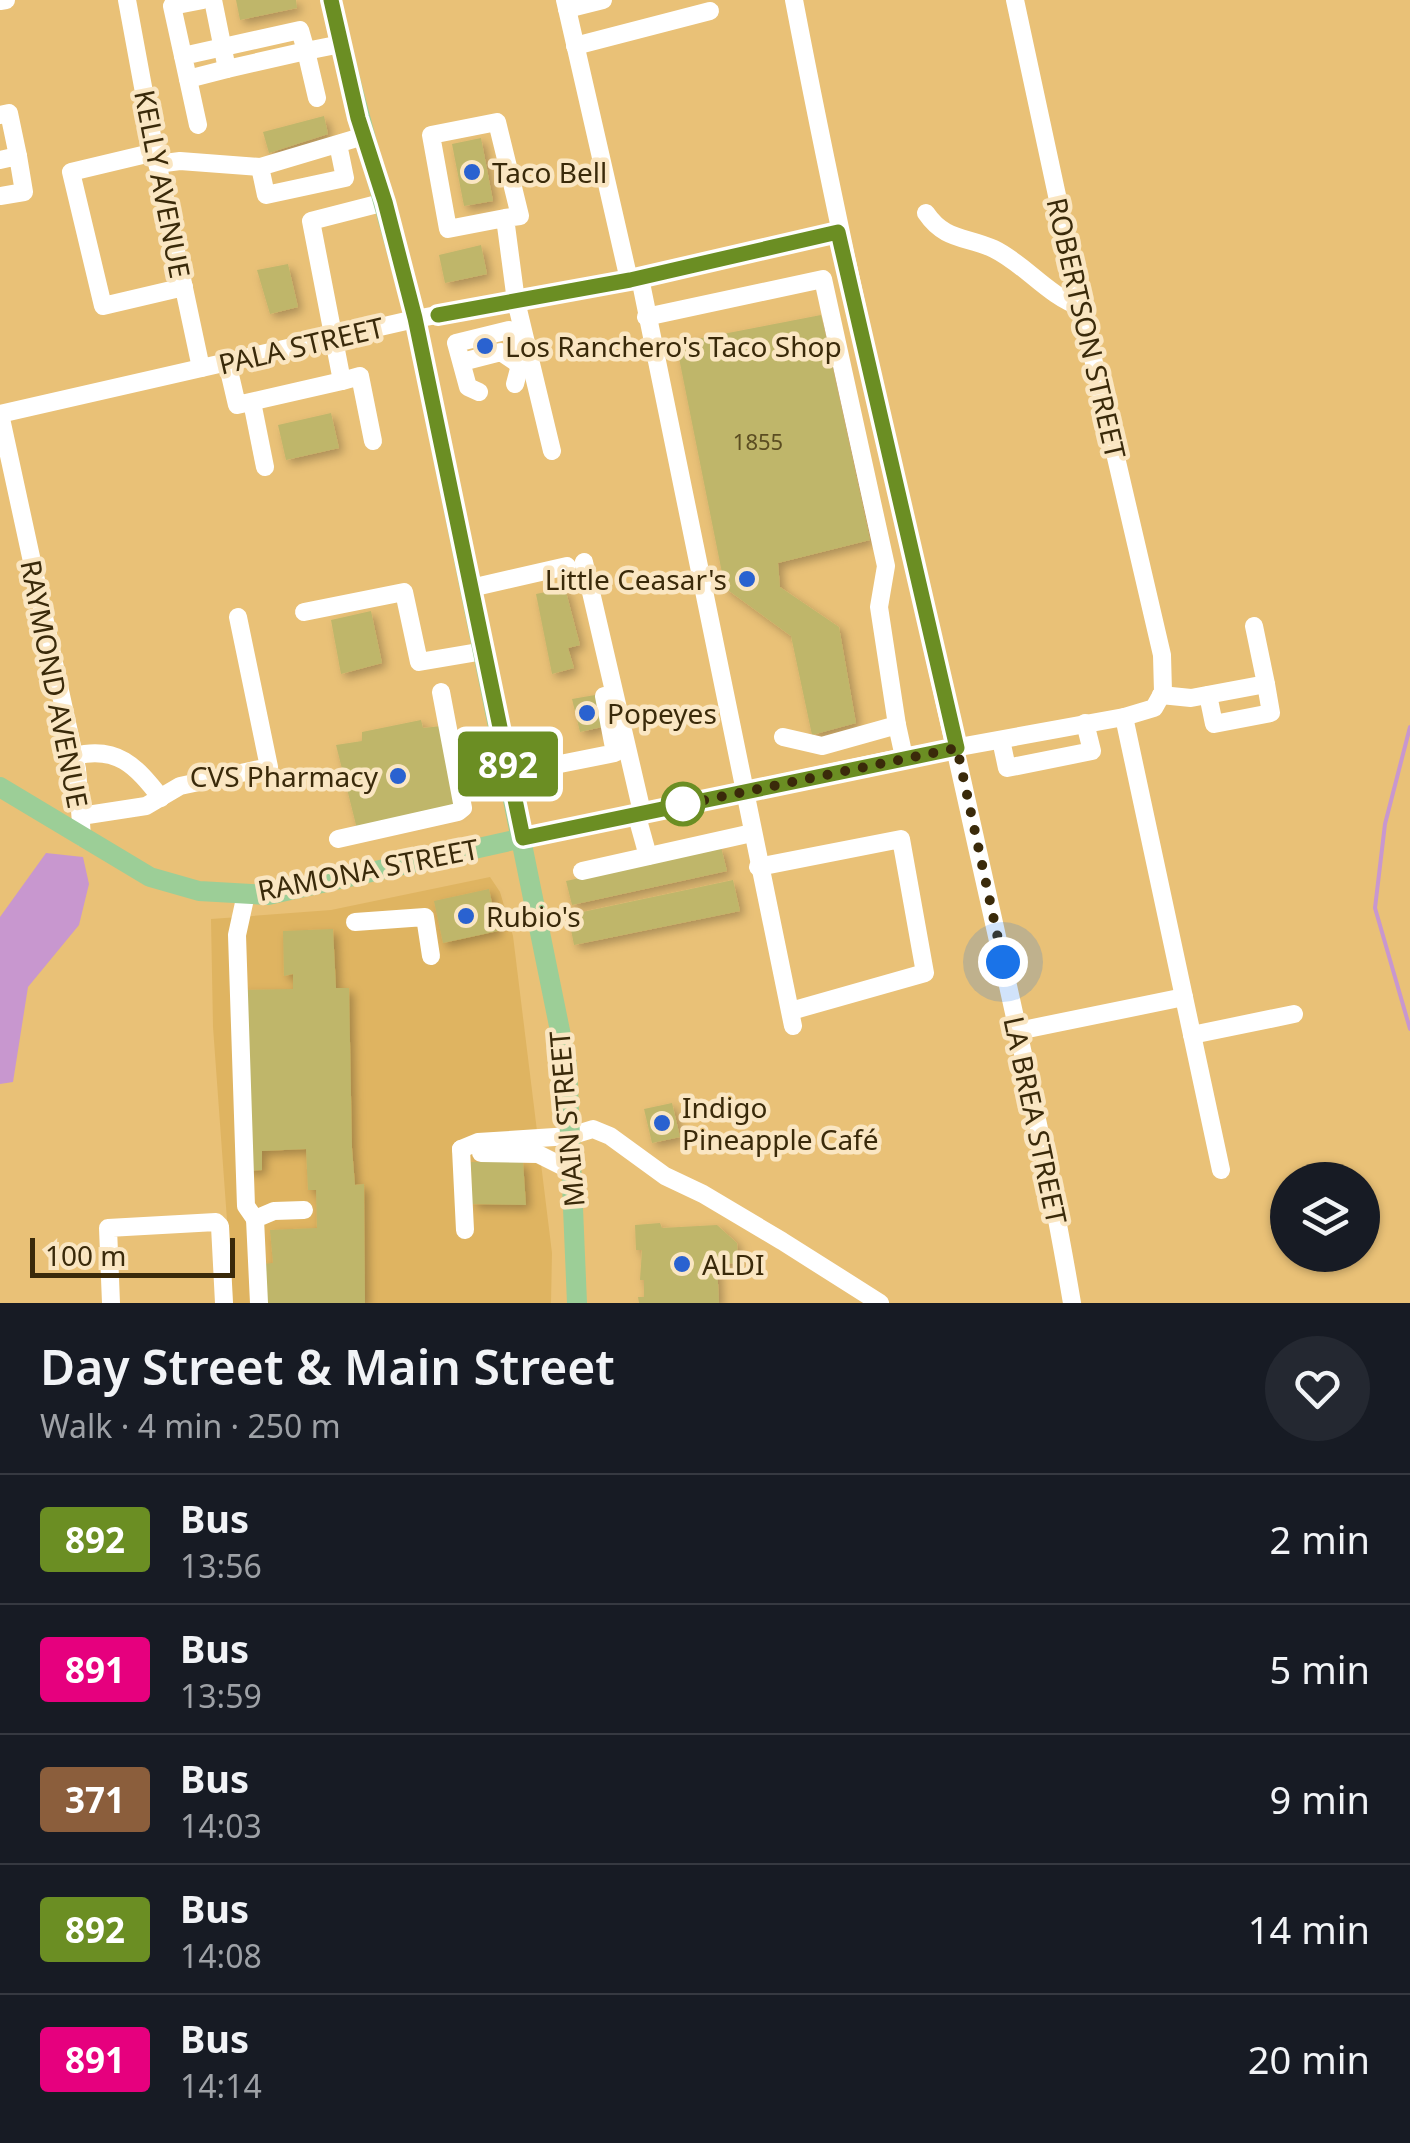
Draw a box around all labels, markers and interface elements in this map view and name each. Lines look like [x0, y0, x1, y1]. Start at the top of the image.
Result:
street label: KELLY AVENUE [126, 87, 200, 281]
place label: Taco Bell [492, 153, 607, 191]
marker: Taco Bell [461, 161, 483, 183]
street label: ROBERTSON STREET [1038, 194, 1136, 463]
street label: PALA STREET [215, 307, 388, 382]
place label: Los Ranchero's Taco Shop [505, 327, 842, 365]
marker: Los Ranchero's Taco Shop [474, 335, 496, 357]
house number: 1855 [733, 426, 783, 456]
street label: RAYMOND AVENUE [12, 557, 98, 811]
place label: Little Ceasar's [545, 560, 727, 598]
marker: Little Ceasar's [736, 568, 758, 590]
place label: Popeyes [607, 694, 717, 732]
marker: Popeyes [576, 702, 598, 724]
line badge: 892 [450, 732, 566, 796]
text: 892 [478, 741, 538, 788]
place label: CVS Pharmacy [190, 757, 379, 795]
marker: CVS Pharmacy [387, 765, 409, 787]
unlabelled marker [662, 783, 704, 825]
street label: RAMONA STREET [254, 829, 482, 909]
place label: Rubio's [486, 897, 581, 935]
marker: Rubio's [455, 905, 477, 927]
your location [978, 937, 1028, 987]
street label: LA BREA STREET [995, 1013, 1077, 1228]
street label: MAIN STREET [539, 1029, 593, 1209]
place label: Indigo Pineapple Café [682, 1088, 879, 1158]
marker: Indigo Pineapple Café [651, 1112, 673, 1134]
map controls [1270, 1162, 1380, 1272]
button: layers [1270, 1162, 1380, 1272]
scale bar [30, 1233, 235, 1278]
text: 100 m [45, 1236, 127, 1274]
place label: ALDI [702, 1245, 765, 1283]
marker: ALDI [671, 1253, 693, 1275]
text: Day Street & Main Street [40, 1334, 615, 1399]
button: heart [1265, 1336, 1370, 1441]
text: Walk · 4 min · 250 m [40, 1404, 341, 1447]
text: Bus [180, 1492, 249, 1544]
text: 2 min [1270, 1513, 1370, 1565]
text: 892 [65, 1516, 125, 1563]
text: 13:56 [180, 1544, 262, 1587]
text: Bus [180, 1622, 249, 1674]
text: 5 min [1270, 1643, 1370, 1695]
text: 891 [65, 1646, 125, 1693]
text: 13:59 [180, 1674, 262, 1717]
text: Bus [180, 1752, 249, 1804]
text: 9 min [1270, 1773, 1370, 1825]
text: 371 [65, 1776, 125, 1823]
text: 14:03 [180, 1804, 262, 1847]
text: Bus [180, 1882, 249, 1934]
text: 14 min [1248, 1903, 1370, 1955]
text: 892 [65, 1906, 125, 1953]
text: 14:08 [180, 1934, 262, 1977]
text: Bus [180, 2012, 249, 2064]
text: 20 min [1248, 2033, 1370, 2085]
text: 891 [65, 2036, 125, 2083]
text: 14:14 [180, 2064, 262, 2107]

